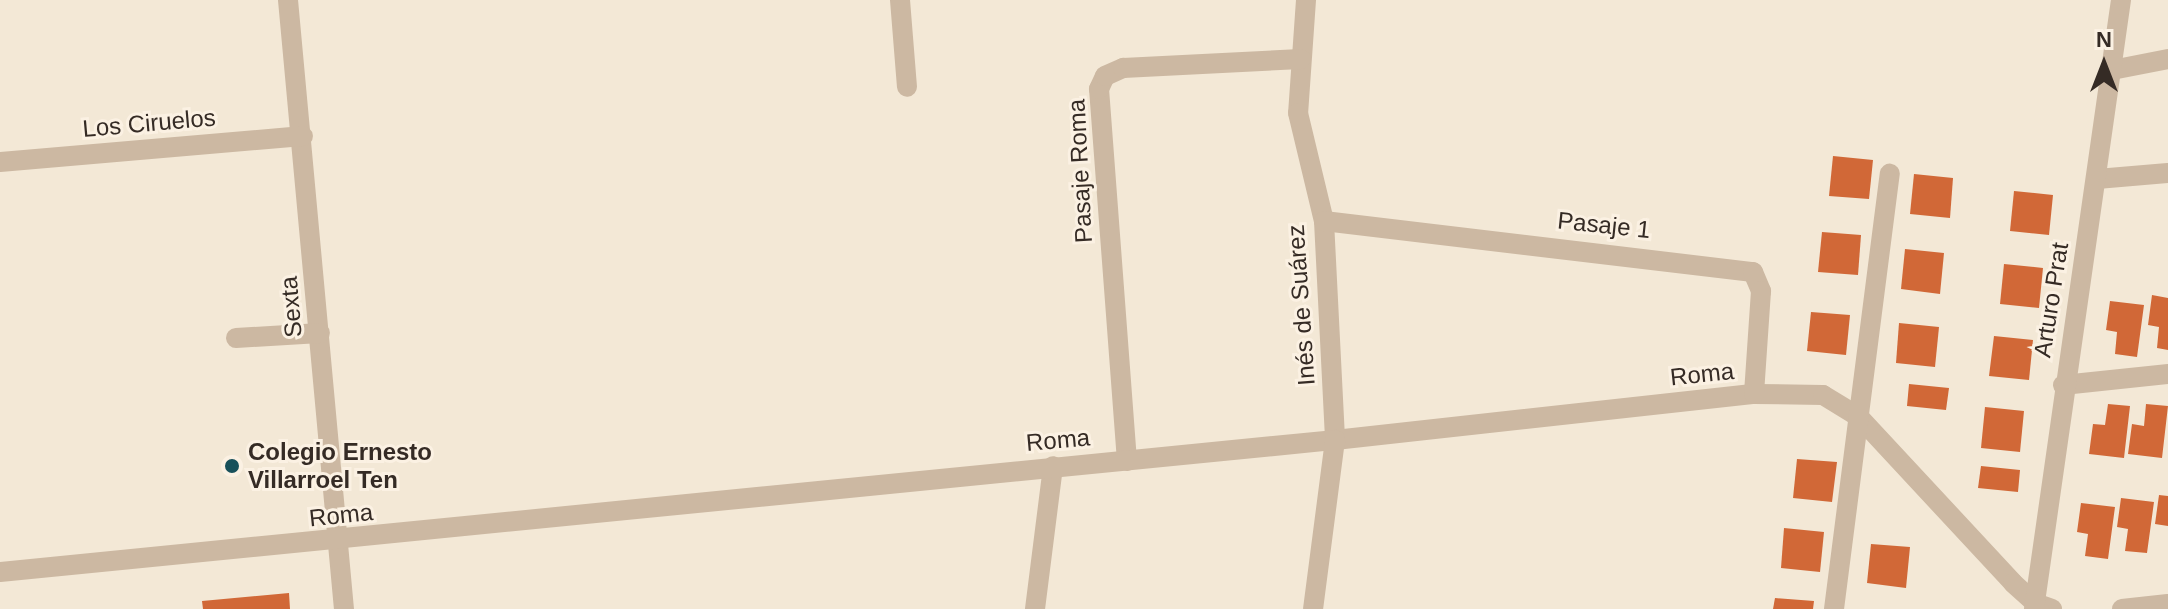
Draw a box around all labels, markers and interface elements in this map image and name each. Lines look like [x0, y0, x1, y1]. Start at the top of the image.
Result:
north arrow [2064, 24, 2144, 104]
text: N [2096, 27, 2112, 52]
street label: Pasaje Roma [1062, 98, 1098, 244]
street label: Los Ciruelos [81, 103, 217, 143]
street label: Pasaje 1 [1556, 206, 1652, 244]
street label: Inés de Suárez [1281, 223, 1321, 387]
street label: Arturo Prat [2028, 240, 2074, 360]
street label: Sexta [274, 275, 308, 339]
street label: Roma [1669, 356, 1735, 392]
street label: Roma [1025, 423, 1091, 457]
place label: Colegio Ernesto Villarroel Ten [248, 438, 432, 494]
marker: Colegio Ernesto Villarroel Ten [223, 457, 241, 475]
street label: Roma [308, 497, 374, 533]

